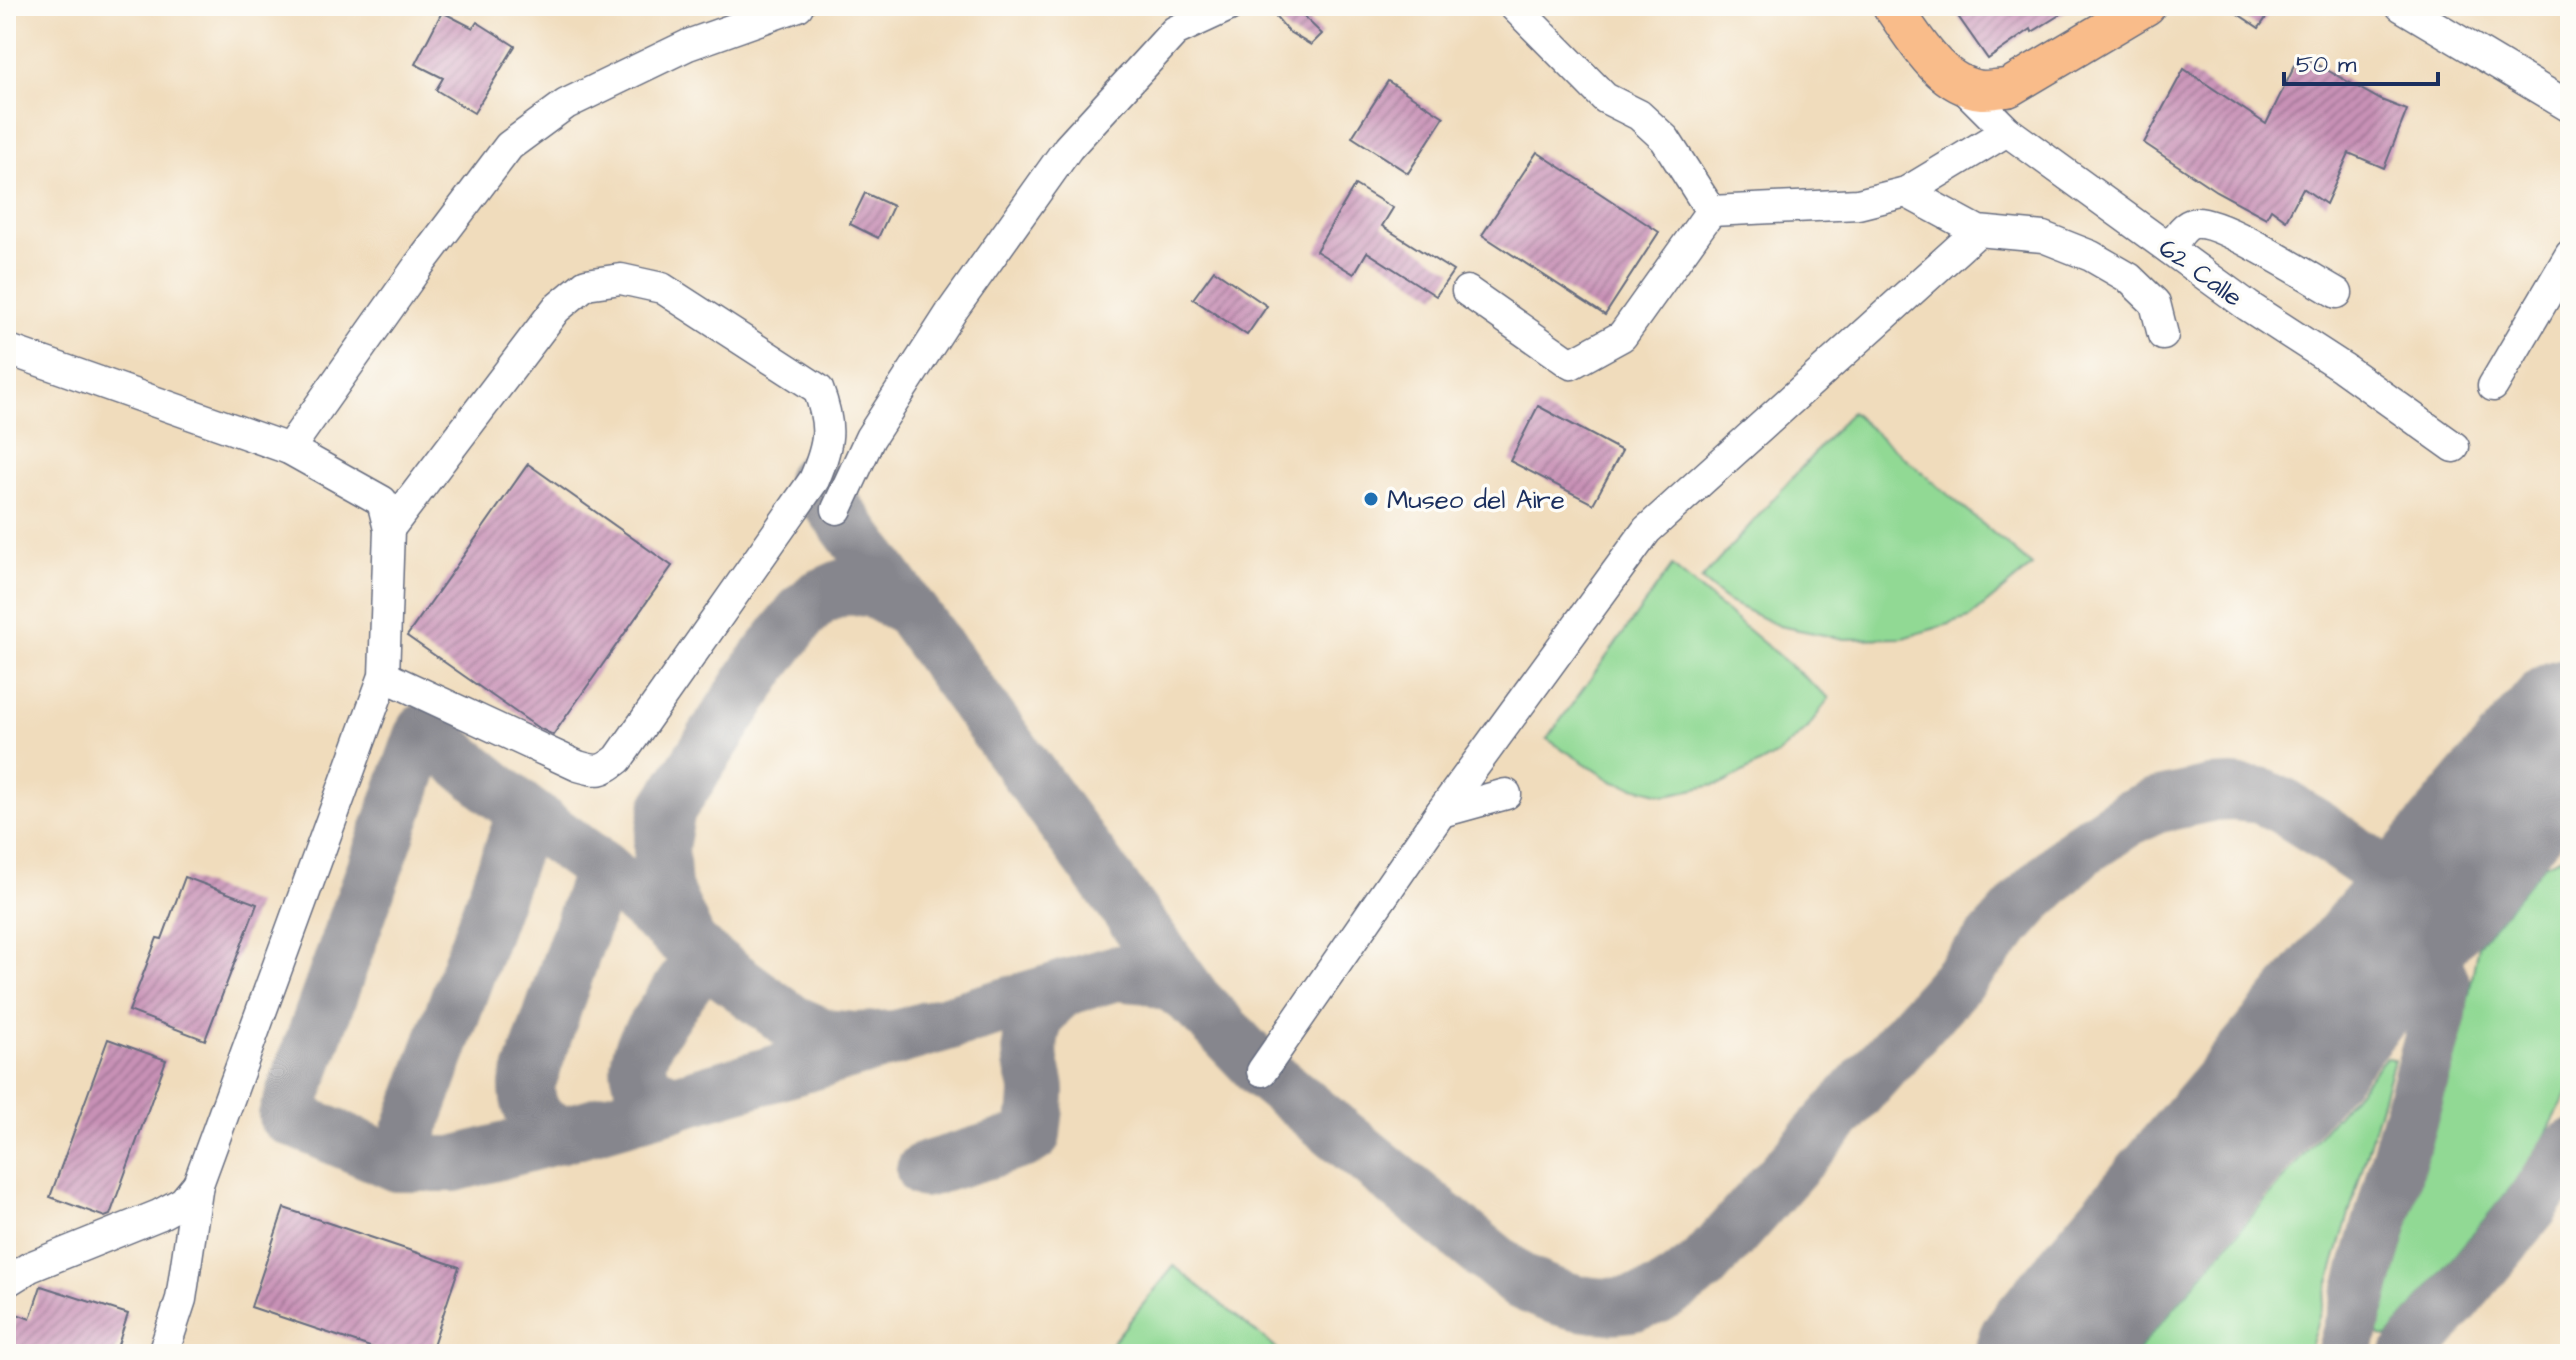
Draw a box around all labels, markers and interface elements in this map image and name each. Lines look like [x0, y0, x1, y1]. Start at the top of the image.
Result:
scale bar [2284, 36, 2438, 86]
text: 50 m [2296, 48, 2357, 82]
street label: 62 Calle [2151, 230, 2250, 315]
place label: Museo del Aire [1387, 482, 1565, 518]
marker: Museo del Aire [1362, 490, 1380, 508]

